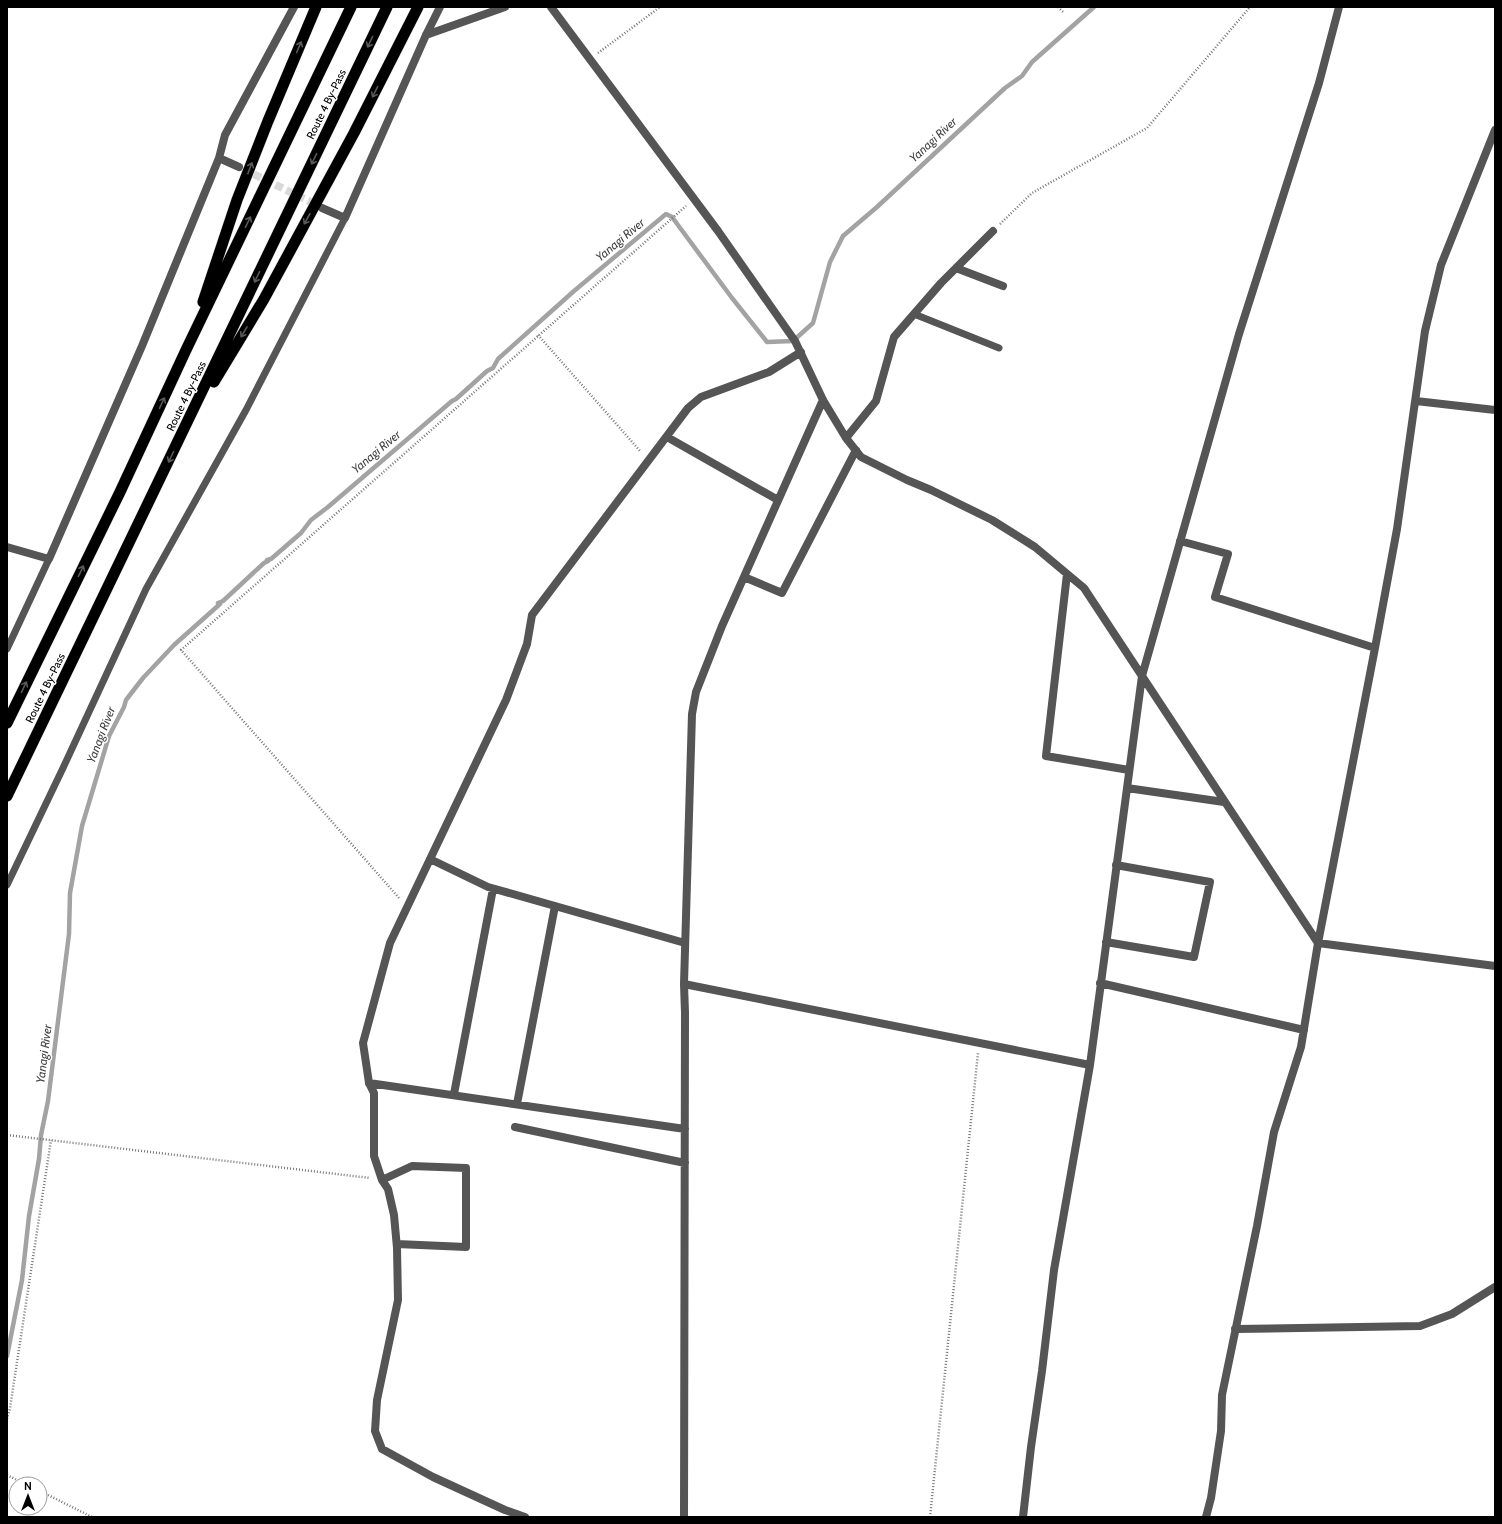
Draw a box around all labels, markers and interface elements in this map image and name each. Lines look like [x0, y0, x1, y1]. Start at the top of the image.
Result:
one-way arrow [366, 36, 373, 48]
one-way arrow [296, 42, 303, 54]
street label: Route 4 By-Pass [303, 66, 349, 141]
one-way arrow [371, 86, 378, 98]
water label: Yanagi River [906, 113, 960, 165]
one-way arrow [310, 153, 317, 165]
one-way arrow [247, 162, 255, 174]
one-way arrow [303, 213, 311, 225]
water label: Yanagi River [592, 214, 648, 264]
one-way arrow [245, 217, 252, 229]
one-way arrow [253, 270, 260, 282]
one-way arrow [239, 326, 247, 338]
street label: Route 4 By-Pass [163, 358, 209, 433]
one-way arrow [159, 397, 166, 409]
water label: Yanagi River [348, 426, 404, 476]
one-way arrow [167, 451, 174, 463]
one-way arrow [78, 565, 85, 577]
street label: Route 4 By-Pass [22, 650, 68, 725]
one-way arrow [21, 682, 28, 694]
water label: Yanagi River [83, 703, 119, 765]
water label: Yanagi River [32, 1022, 55, 1084]
north arrow [8, 1476, 48, 1516]
text: N [24, 1479, 32, 1493]

